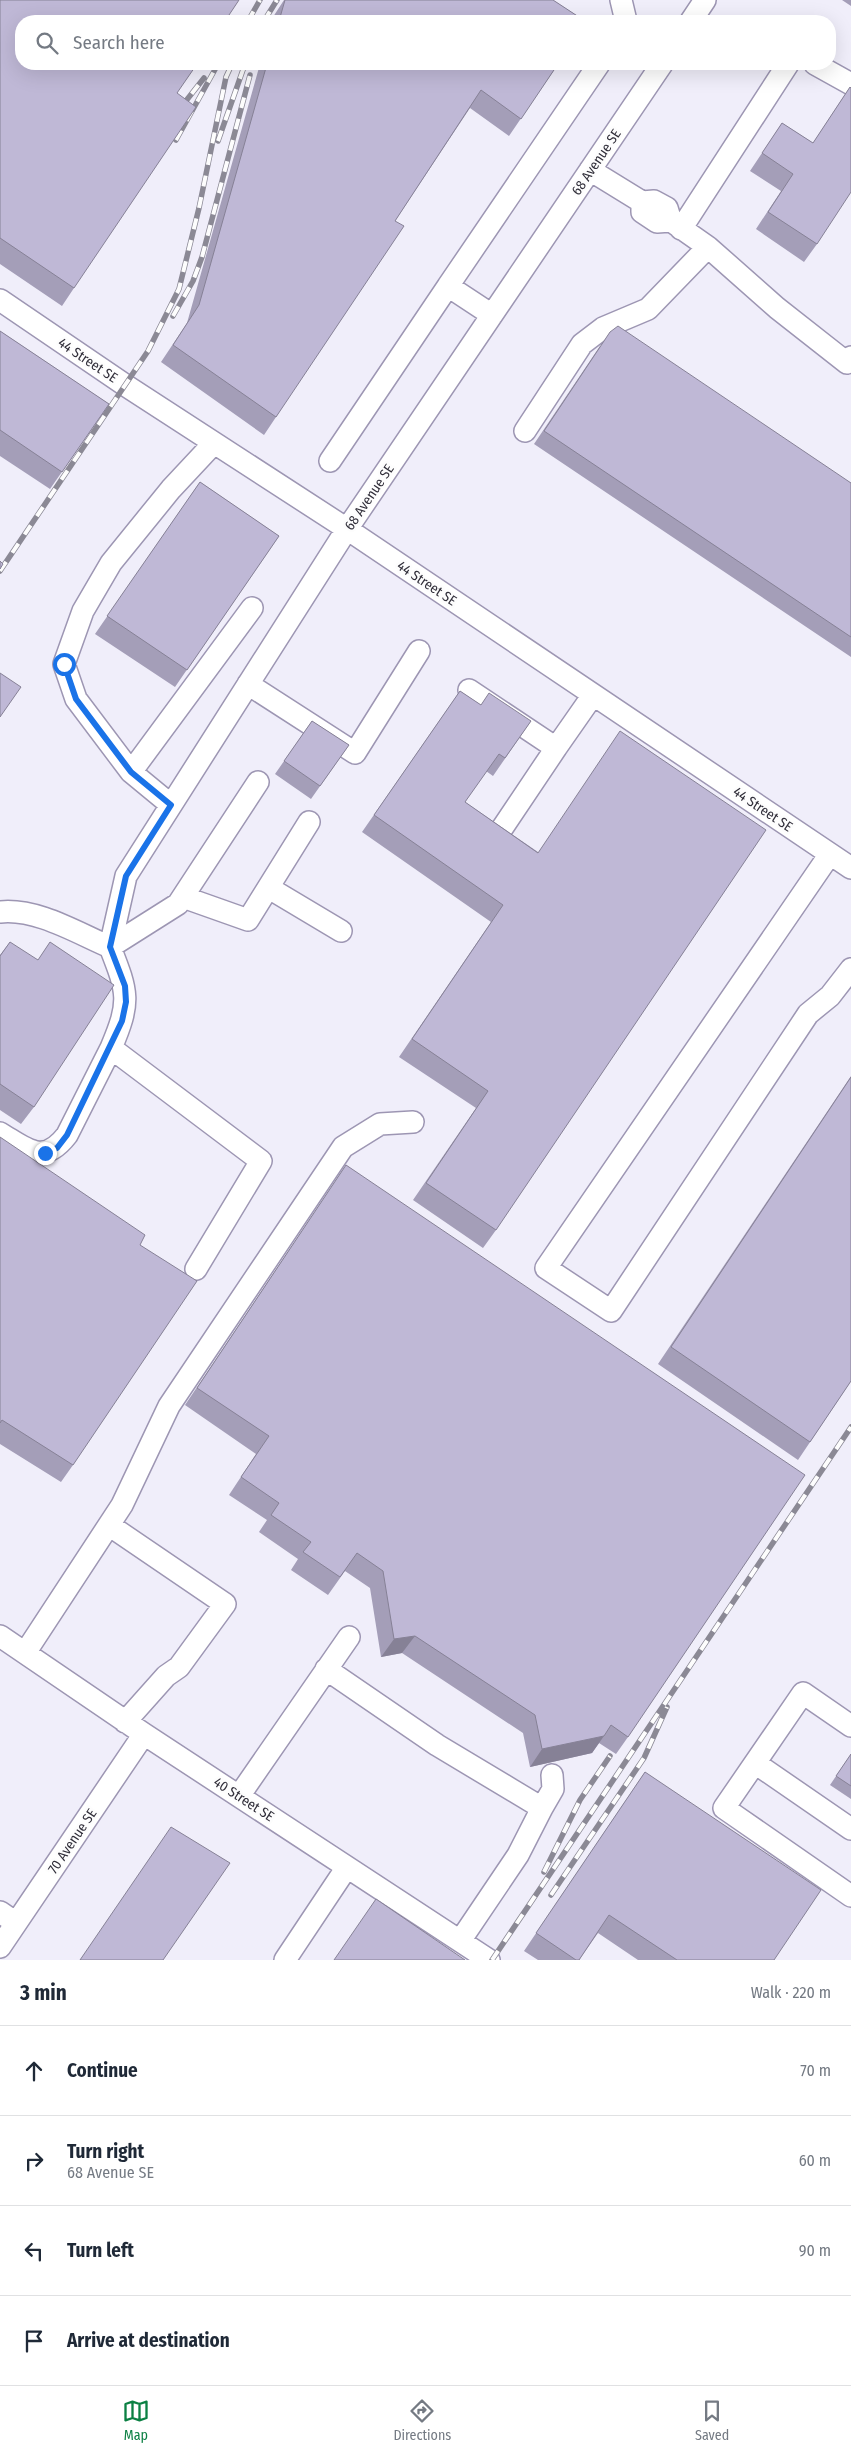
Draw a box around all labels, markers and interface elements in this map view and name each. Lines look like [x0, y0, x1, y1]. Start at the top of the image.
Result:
search box [15, 15, 836, 70]
icon: search [33, 29, 61, 57]
text: Search here [73, 31, 165, 54]
street label: 68 Avenue SE [568, 126, 625, 199]
street label: 44 Street SE [55, 334, 121, 387]
street label: 68 Avenue SE [341, 461, 398, 534]
street label: 44 Street SE [394, 557, 460, 610]
route start [53, 653, 76, 676]
street label: 44 Street SE [730, 783, 796, 836]
route end [34, 1142, 57, 1165]
street label: 40 Street SE [210, 1774, 277, 1825]
street label: 70 Avenue SE [44, 1805, 101, 1877]
text: 3 min [20, 1980, 67, 2006]
text: Walk · 220 m [751, 1983, 831, 2002]
icon: ahead [20, 2057, 48, 2085]
text: Continue [67, 2059, 138, 2082]
text: 70 m [800, 2061, 831, 2080]
text: Turn right [67, 2140, 144, 2163]
icon: right [20, 2147, 48, 2175]
text: 60 m [799, 2151, 831, 2170]
text: 68 Avenue SE [67, 2163, 154, 2182]
icon: left [20, 2237, 48, 2265]
text: Turn left [67, 2239, 134, 2262]
text: 90 m [799, 2241, 831, 2260]
icon: arrive [20, 2327, 48, 2355]
text: Arrive at destination [67, 2329, 230, 2352]
tab: Map [122, 2397, 150, 2444]
tab: Directions [393, 2397, 451, 2444]
tab: Saved [695, 2397, 729, 2444]

